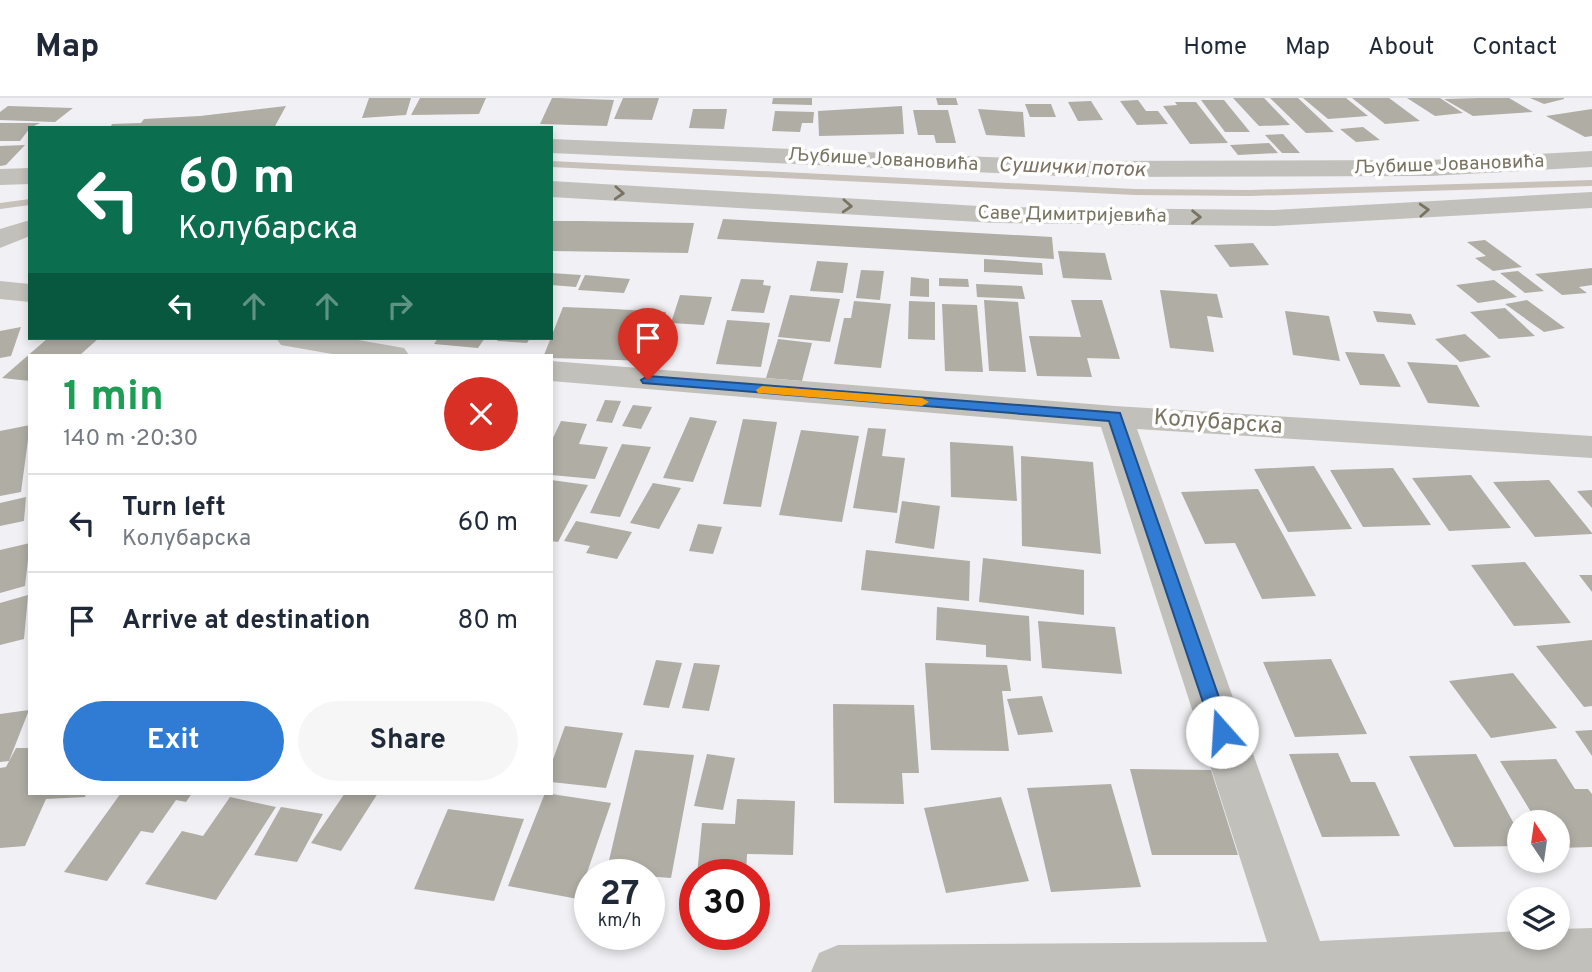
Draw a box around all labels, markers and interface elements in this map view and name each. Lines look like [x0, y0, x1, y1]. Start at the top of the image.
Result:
text: Map [35, 27, 99, 69]
text: Home [1183, 33, 1247, 63]
text: Map [1285, 33, 1330, 63]
text: About [1368, 33, 1434, 63]
text: Contact [1472, 33, 1557, 63]
street label: Љубише Јовановића [787, 143, 979, 177]
text: 60 m [178, 149, 296, 211]
street label: Љубише Јовановића [1353, 150, 1545, 180]
water label: Сушички поток [998, 152, 1147, 184]
icon: left [63, 154, 154, 245]
one-way arrow [614, 185, 625, 200]
one-way arrow [841, 198, 852, 213]
street label: Саве Димитријевића [977, 201, 1167, 229]
one-way arrow [1418, 202, 1429, 217]
one-way arrow [1191, 209, 1202, 225]
text: Колубарска [178, 210, 358, 250]
icon: left [162, 287, 200, 325]
icon: ahead [235, 287, 273, 325]
icon: ahead [308, 287, 346, 325]
icon: right [381, 287, 419, 325]
pin [618, 308, 678, 380]
icon: arrive [629, 319, 667, 357]
text: 1 min [63, 372, 164, 425]
button: close [444, 377, 518, 451]
street label: Колубарска [1153, 404, 1283, 442]
text: 140 m · 20:30 [63, 425, 198, 454]
text: Turn left [122, 492, 226, 525]
icon: left [63, 504, 101, 542]
text: 60 m [458, 507, 518, 540]
text: Колубарска [122, 525, 251, 554]
icon: arrive [63, 602, 101, 640]
text: Arrive at destination [122, 605, 370, 638]
text: 80 m [458, 605, 518, 638]
position arrow [1185, 695, 1259, 769]
button: Exit [63, 701, 284, 781]
button: Share [298, 701, 518, 781]
north arrow [1507, 810, 1570, 873]
map controls [1507, 810, 1570, 950]
speed limit sign: 30 [679, 859, 770, 950]
text: 27 [600, 873, 639, 917]
button: layers [1507, 887, 1570, 950]
text: km/h [598, 910, 641, 933]

